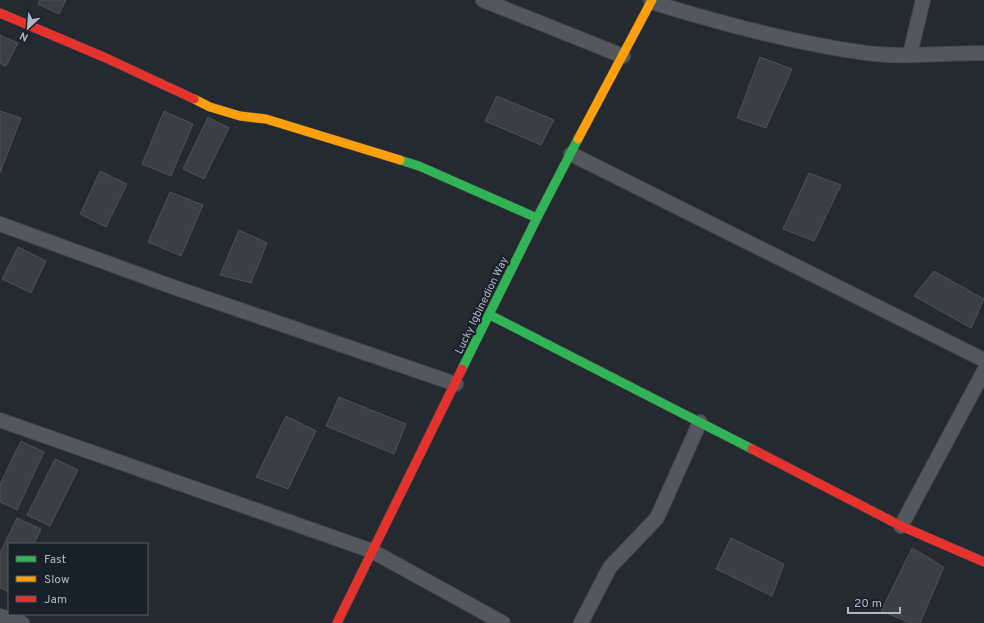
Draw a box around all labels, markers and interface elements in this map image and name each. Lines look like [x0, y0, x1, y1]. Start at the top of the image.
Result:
north arrow [8, 8, 48, 48]
text: N [17, 28, 31, 44]
street label: Lucky Igbinedion Way [452, 254, 512, 357]
legend [8, 543, 148, 615]
text: Fast [44, 552, 66, 568]
text: Slow [44, 572, 70, 588]
scale bar [848, 589, 900, 615]
text: Jam [44, 592, 67, 608]
text: 20 m [854, 596, 882, 612]

